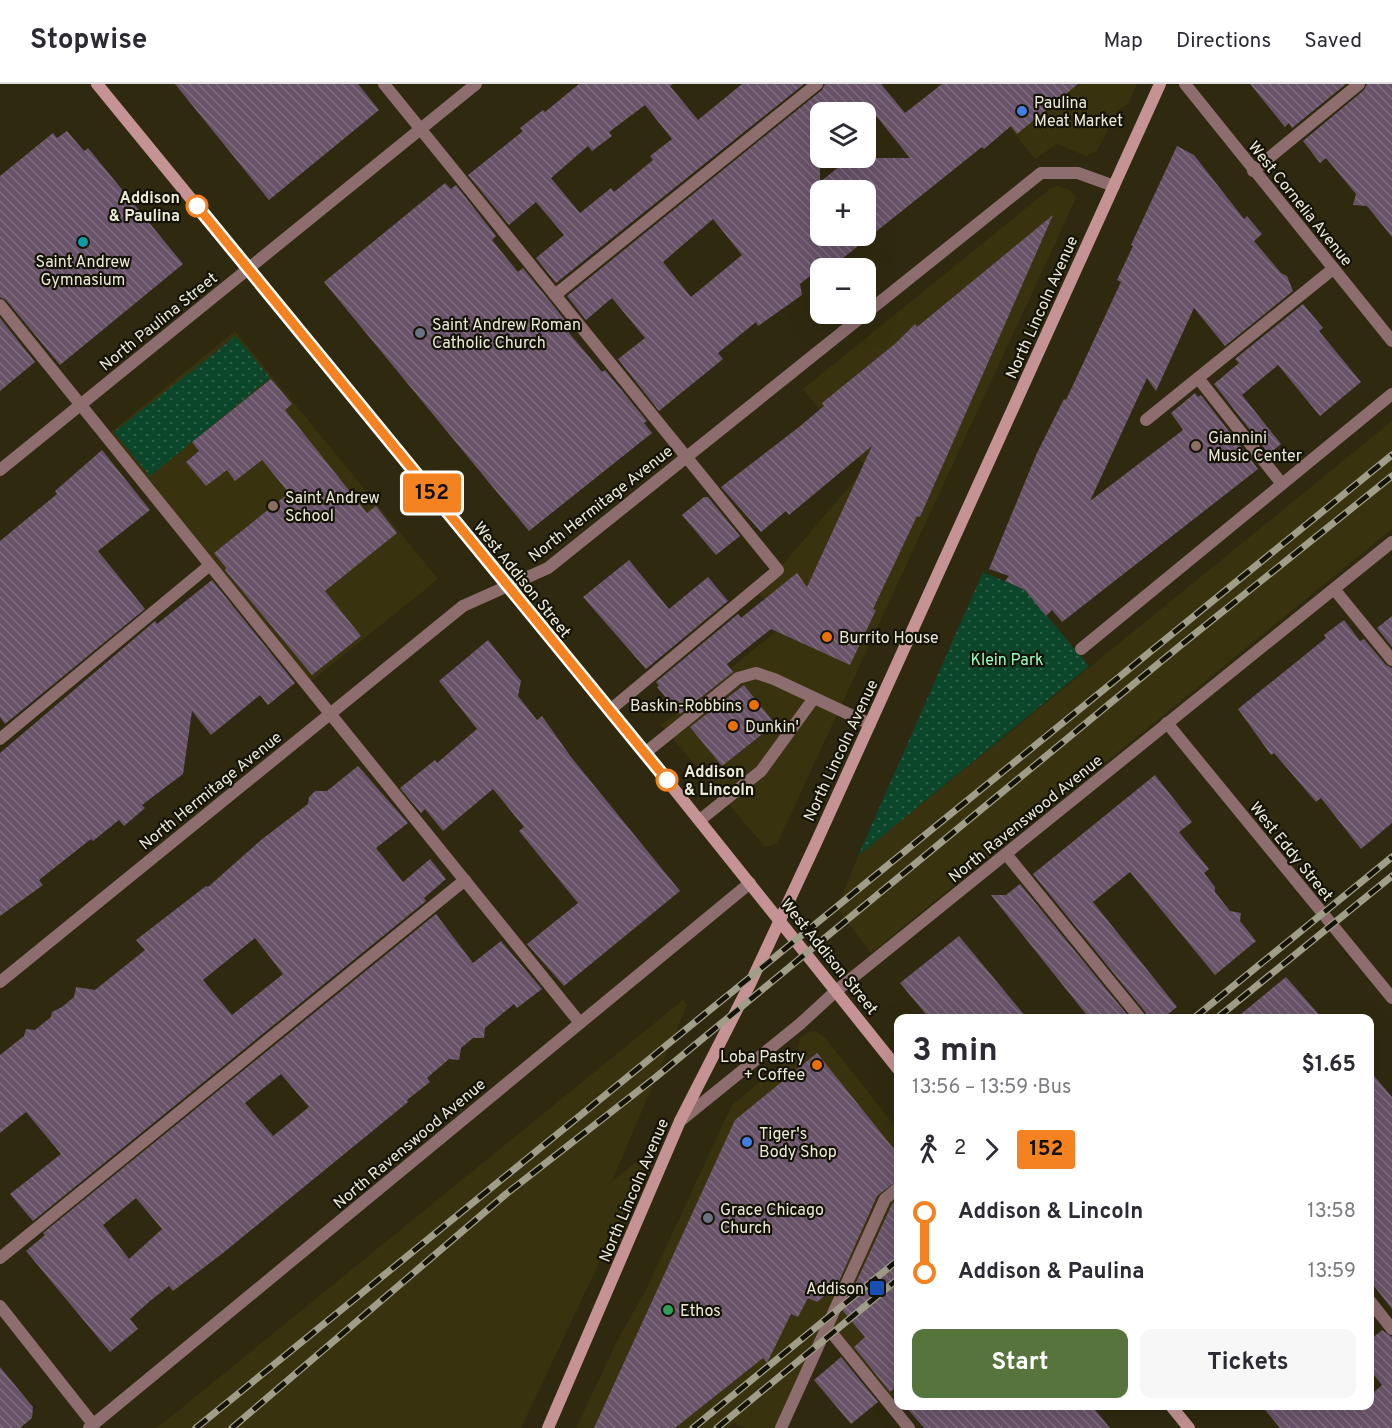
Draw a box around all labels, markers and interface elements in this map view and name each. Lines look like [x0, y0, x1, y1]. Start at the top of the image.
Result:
text: Stopwise [30, 23, 147, 59]
text: Map [1103, 28, 1143, 55]
text: Directions [1176, 28, 1271, 55]
text: Saved [1304, 28, 1362, 55]
place label: Paulina Meat Market [1034, 94, 1123, 132]
map controls [810, 102, 876, 324]
button: layers [810, 102, 876, 168]
marker: Paulina Meat Market [1015, 104, 1029, 118]
street label: West Cornelia Avenue [1243, 138, 1356, 271]
button: + [810, 180, 876, 246]
place label: Addison & Paulina [109, 189, 180, 227]
marker: Addison & Paulina [186, 195, 208, 217]
street label: North Lincoln Avenue [1002, 233, 1083, 382]
marker: Saint Andrew Gymnasium [76, 235, 90, 249]
place label: Saint Andrew Gymnasium [36, 253, 130, 291]
button: − [810, 258, 876, 324]
street label: North Paulina Street [96, 269, 222, 376]
place label: Saint Andrew Roman Catholic Church [432, 316, 581, 354]
marker: Saint Andrew Roman Catholic Church [413, 326, 427, 340]
place label: Giannini Music Center [1208, 429, 1302, 467]
marker: Giannini Music Center [1189, 439, 1203, 453]
street label: North Hermitage Avenue [525, 442, 677, 567]
line badge: 152 [398, 474, 466, 512]
text: 152 [415, 480, 449, 507]
place label: Saint Andrew School [285, 489, 380, 527]
marker: Saint Andrew School [266, 499, 280, 513]
street label: West Addison Street [468, 518, 574, 642]
place label: Burrito House [839, 629, 939, 649]
marker: Burrito House [820, 630, 834, 644]
park label: Klein Park [970, 651, 1044, 671]
street label: North Lincoln Avenue [800, 677, 883, 825]
place label: Baskin-Robbins [630, 697, 742, 717]
marker: Baskin-Robbins [747, 698, 761, 712]
place label: Dunkin' [745, 718, 799, 738]
marker: Dunkin' [726, 719, 740, 733]
street label: North Hermitage Avenue [136, 728, 287, 855]
street label: North Ravenswood Avenue [945, 751, 1107, 888]
place label: Addison & Lincoln [684, 763, 754, 801]
marker: Addison & Lincoln [656, 769, 678, 791]
street label: West Eddy Street [1244, 799, 1337, 906]
street label: West Addison Street [775, 895, 881, 1019]
text: 3 min [912, 1031, 998, 1073]
place label: Loba Pastry + Coffee [720, 1048, 805, 1086]
text: $1.65 [1302, 1052, 1356, 1079]
marker: Loba Pastry + Coffee [810, 1058, 824, 1072]
street label: North Ravenswood Avenue [330, 1075, 490, 1214]
text: 13:56 – 13:59 · Bus [912, 1075, 1071, 1101]
street label: North Lincoln Avenue [595, 1116, 674, 1266]
place label: Tiger's Body Shop [759, 1125, 837, 1163]
icon: walk [912, 1133, 945, 1166]
icon: forward [975, 1133, 1008, 1166]
marker: Tiger's Body Shop [740, 1135, 754, 1149]
text: 2 [954, 1136, 966, 1162]
text: 152 [1029, 1136, 1063, 1163]
text: Addison & Lincoln [958, 1199, 1143, 1226]
text: 13:58 [1307, 1199, 1356, 1225]
place label: Grace Chicago Church [720, 1201, 824, 1239]
marker: Grace Chicago Church [701, 1211, 715, 1225]
text: Addison & Paulina [958, 1259, 1144, 1286]
text: 13:59 [1308, 1259, 1356, 1285]
marker: Addison [868, 1279, 886, 1297]
place label: Addison [806, 1280, 864, 1300]
place label: Ethos [680, 1302, 721, 1322]
marker: Ethos [661, 1303, 675, 1317]
button: Start [912, 1329, 1128, 1398]
button: Tickets [1140, 1329, 1356, 1398]

